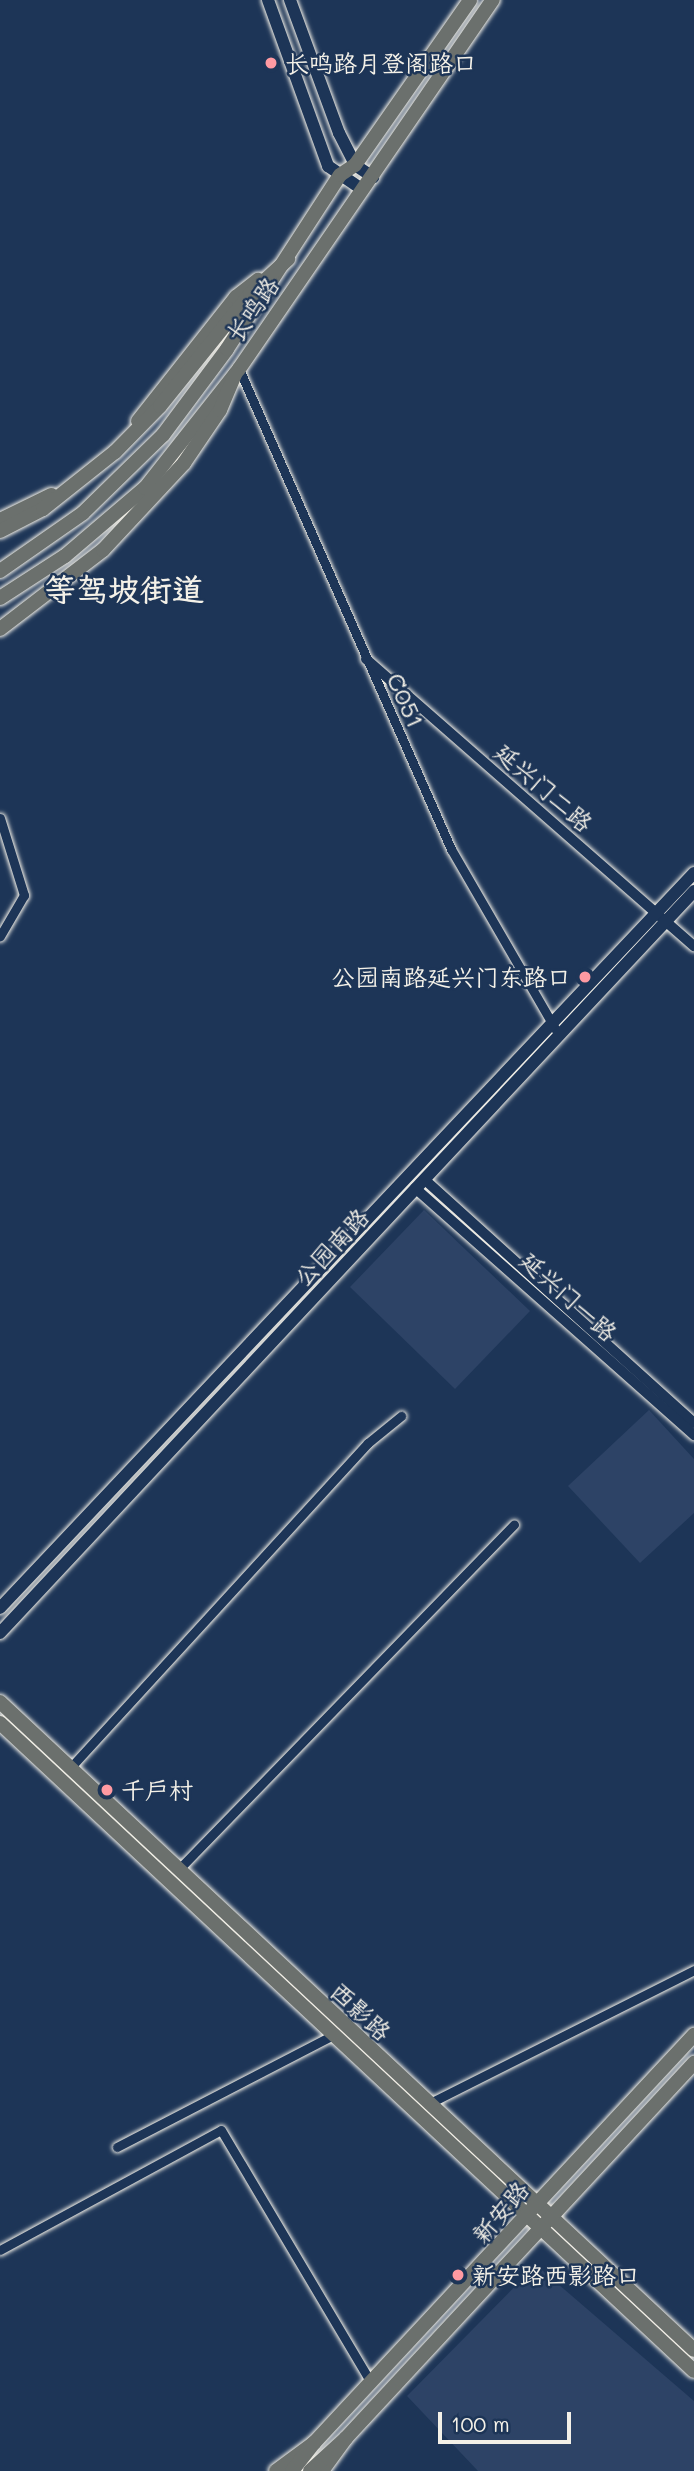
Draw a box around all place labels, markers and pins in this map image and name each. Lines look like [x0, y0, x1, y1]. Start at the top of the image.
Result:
place label: 长鸣路月登阁路口 [285, 49, 477, 77]
marker: 长鸣路月登阁路口 [263, 55, 279, 71]
place label: 公园南路延兴门东路口 [331, 963, 571, 991]
marker: 公园南路延兴门东路口 [577, 969, 593, 985]
place label: 千户村 [121, 1776, 193, 1804]
marker: 千户村 [99, 1782, 115, 1798]
place label: 新安路西影路口 [472, 2261, 640, 2289]
marker: 新安路西影路口 [450, 2267, 466, 2283]

